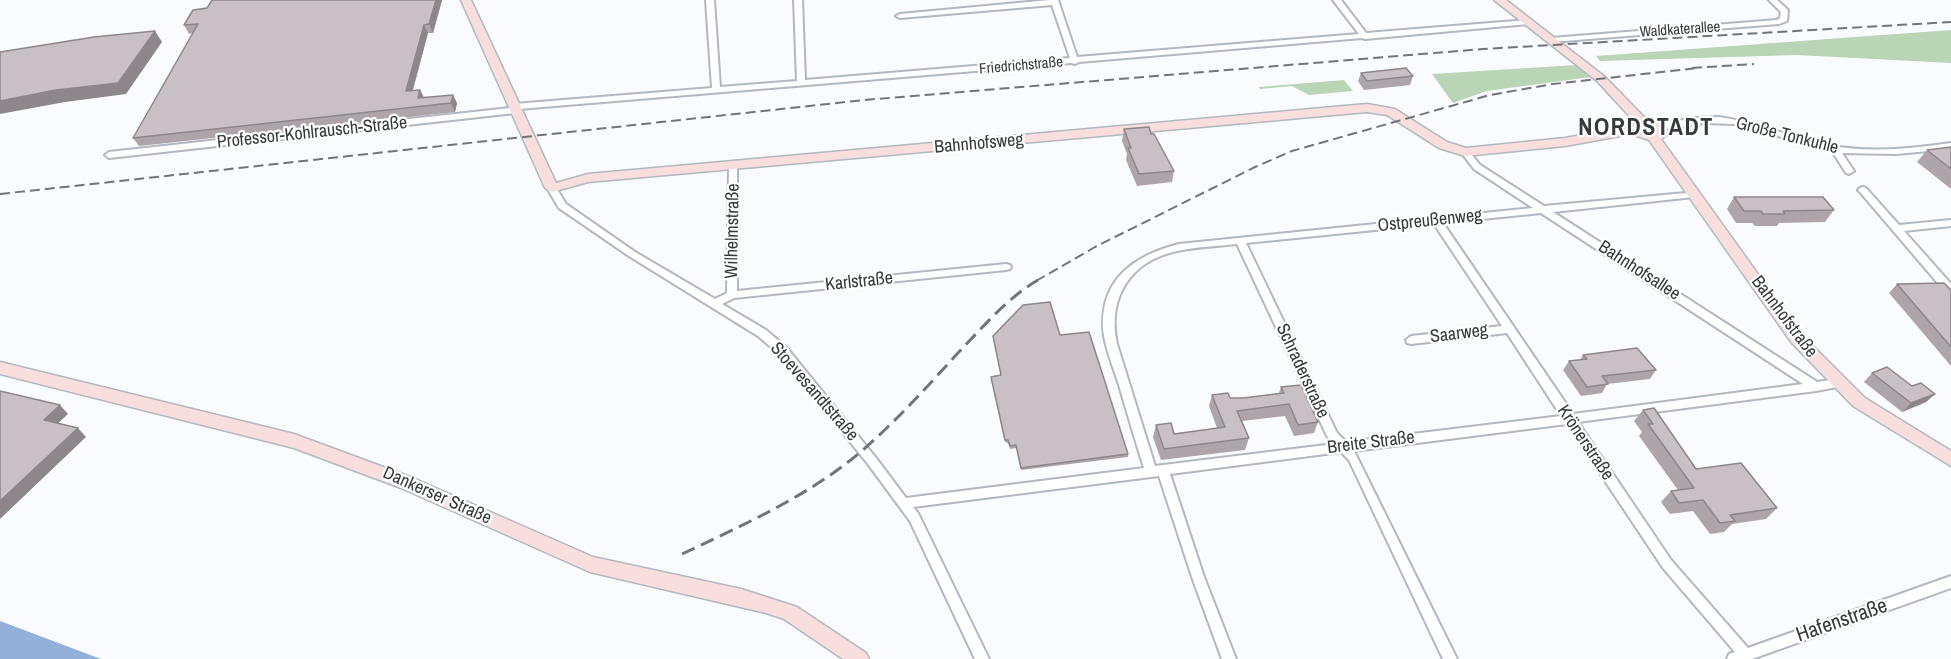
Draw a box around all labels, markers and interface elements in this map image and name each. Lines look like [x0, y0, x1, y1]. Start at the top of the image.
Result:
street label: Waldkaterallee [1639, 18, 1721, 42]
street label: Friedrichstraße [978, 53, 1064, 79]
street label: Professor-Kohlrausch-Straße [216, 112, 408, 154]
street label: Große Tonkuhle [1733, 113, 1841, 159]
district label: NORDSTADT [1578, 115, 1714, 143]
street label: Bahnhofsweg [934, 129, 1024, 159]
street label: Wilhelmstraße [721, 183, 745, 279]
street label: Ostpreußenweg [1377, 205, 1483, 237]
street label: Bahnhofsallee [1594, 236, 1684, 306]
street label: Karlstraße [824, 268, 894, 296]
street label: Bahnhofstraße [1746, 272, 1822, 362]
street label: Schraderstraße [1271, 320, 1333, 422]
street label: Saarweg [1429, 320, 1489, 348]
street label: Stoevesandtstraße [765, 338, 863, 446]
street label: Krönerstraße [1552, 401, 1618, 485]
street label: Breite Straße [1326, 427, 1416, 459]
street label: Dankerser Straße [379, 462, 495, 530]
street label: Hafenstraße [1793, 594, 1891, 648]

